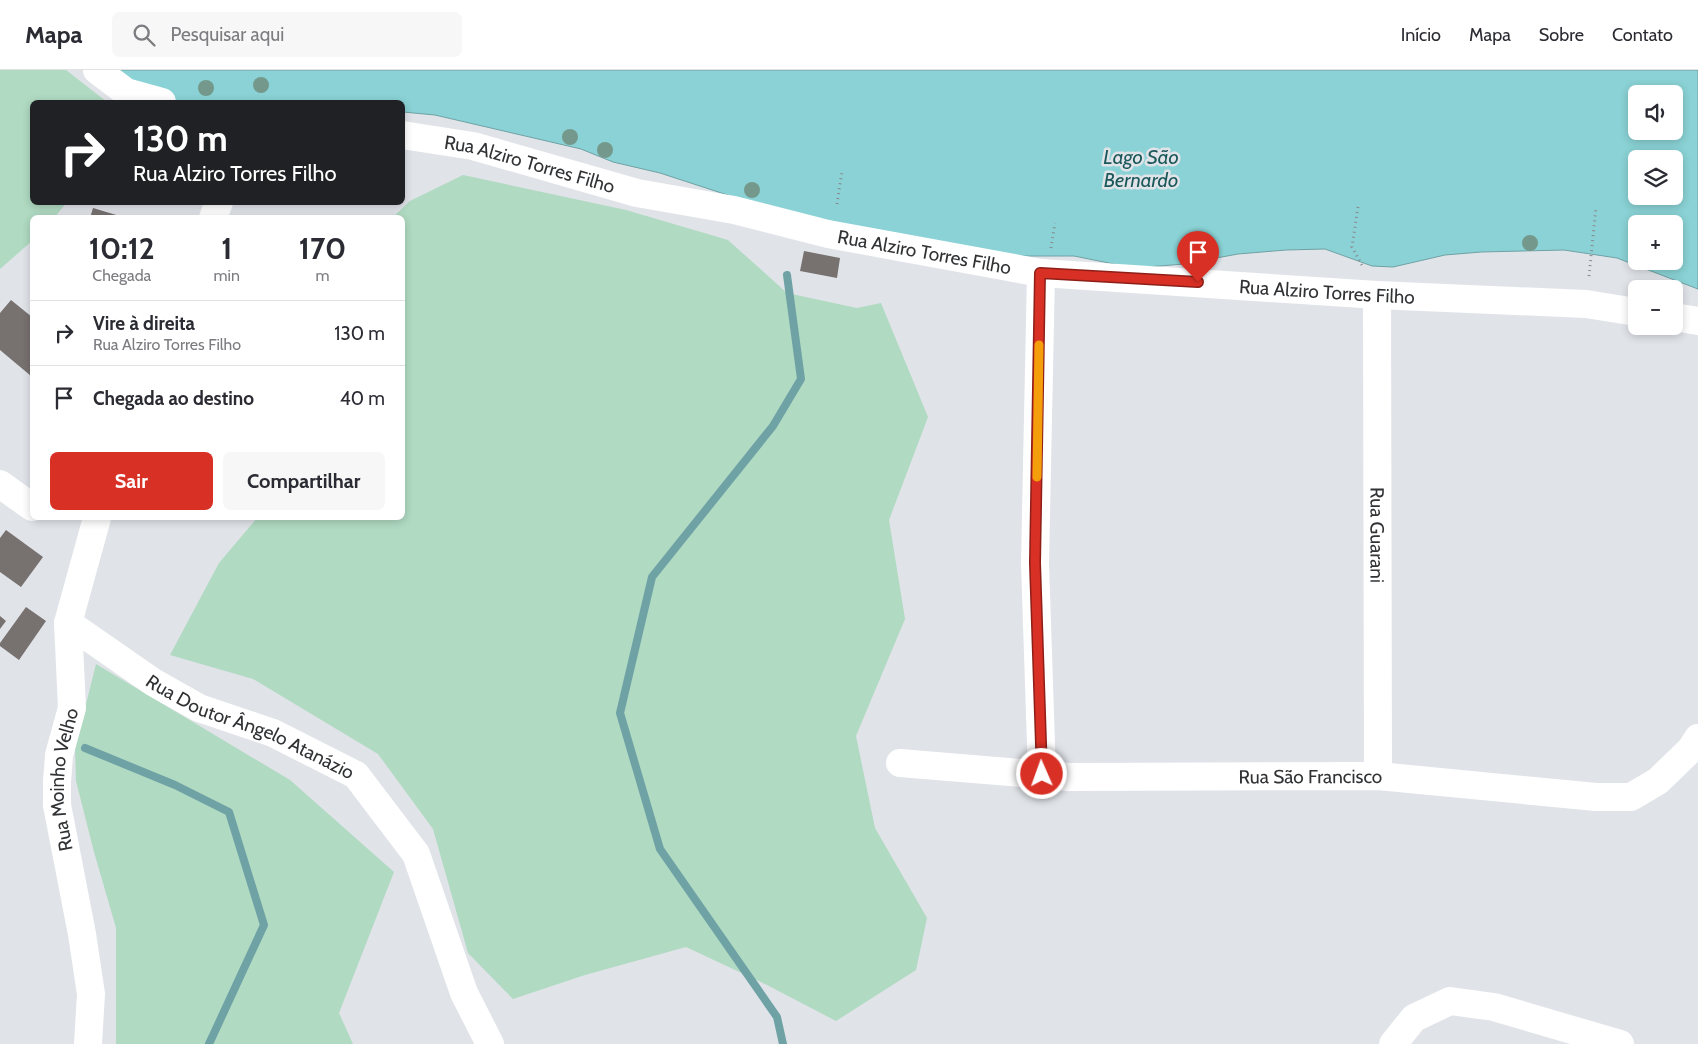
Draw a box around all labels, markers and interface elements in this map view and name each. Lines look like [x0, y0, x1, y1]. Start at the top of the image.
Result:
search box [112, 12, 462, 57]
text: Mapa [25, 20, 82, 49]
icon: search [130, 21, 158, 49]
text: Pesquisar aqui [170, 23, 284, 46]
text: Início [1401, 24, 1441, 46]
text: Mapa [1469, 24, 1511, 46]
text: Sobre [1539, 24, 1584, 46]
text: Contato [1612, 24, 1673, 46]
map controls [1628, 85, 1683, 335]
button: sound [1628, 85, 1683, 140]
text: 130 m [133, 117, 228, 160]
icon: right [50, 120, 115, 185]
street label: Rua Alziro Torres Filho [443, 131, 617, 198]
water label: Lago São Bernardo [1103, 145, 1179, 192]
button: layers [1628, 150, 1683, 205]
text: Rua Alziro Torres Filho [133, 160, 337, 187]
button: + [1628, 215, 1683, 270]
street label: Rua Alziro Torres Filho [836, 225, 1013, 279]
text: 10:12 [89, 230, 155, 267]
text: 1 [221, 230, 232, 267]
text: 170 [299, 230, 346, 267]
pin [1177, 231, 1219, 282]
icon: arrive [1184, 238, 1212, 266]
text: Chegada [92, 266, 151, 285]
text: min [214, 266, 240, 285]
text: m [315, 266, 329, 285]
street label: Rua Alziro Torres Filho [1238, 275, 1415, 309]
button: − [1628, 280, 1683, 335]
text: Vire à direita [93, 312, 195, 335]
icon: right [50, 319, 78, 347]
text: 130 m [334, 322, 385, 345]
text: Rua Alziro Torres Filho [93, 335, 241, 354]
icon: arrive [50, 384, 78, 412]
text: Chegada ao destino [93, 387, 254, 410]
text: 40 m [340, 387, 385, 410]
button: Sair [50, 452, 213, 510]
button: Compartilhar [223, 452, 385, 510]
street label: Rua Guarani [1365, 487, 1389, 583]
street label: Rua Doutor Ângelo Atanázio [141, 670, 358, 784]
street label: Rua Moinho Velho [46, 705, 83, 853]
position arrow [1015, 747, 1067, 799]
street label: Rua São Francisco [1238, 765, 1382, 788]

